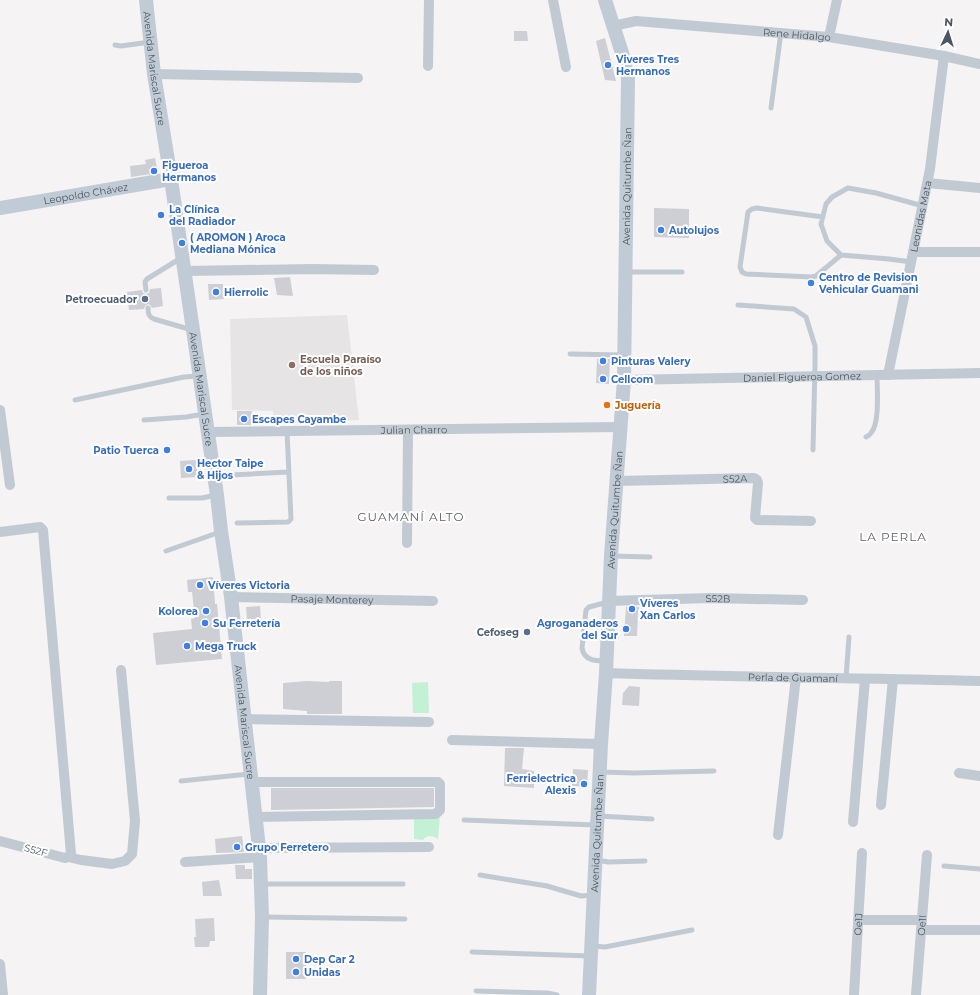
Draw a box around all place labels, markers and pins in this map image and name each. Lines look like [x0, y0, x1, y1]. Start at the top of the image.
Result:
place label: Viveres Tres Hermanos [615, 53, 680, 78]
marker: Viveres Tres Hermanos [603, 60, 613, 70]
place label: Figueroa Hermanos [162, 159, 217, 184]
marker: Figueroa Hermanos [149, 166, 159, 176]
place label: La Clínica del Radiador [169, 203, 236, 228]
marker: La Clínica del Radiador [156, 210, 166, 220]
place label: Autolujos [668, 224, 720, 237]
marker: Autolujos [656, 225, 666, 235]
place label: ( AROMON ) Aroca Mediana Mónica [190, 231, 286, 256]
marker: ( AROMON ) Aroca Mediana Mónica [177, 238, 187, 248]
place label: Centro de Revision Vehicular Guamani [818, 271, 919, 296]
marker: Centro de Revision Vehicular Guamani [806, 278, 816, 288]
place label: Hierrolic [224, 286, 268, 299]
marker: Hierrolic [211, 287, 221, 297]
place label: Petroecuador [65, 293, 138, 306]
marker: Petroecuador [140, 294, 150, 304]
place label: Escuela Paraíso de los niños [300, 353, 382, 378]
place label: Pinturas Valery [611, 355, 691, 368]
marker: Pinturas Valery [598, 356, 608, 366]
marker: Escuela Paraíso de los niños [287, 360, 297, 370]
place label: Cellcom [611, 373, 653, 386]
marker: Cellcom [598, 374, 608, 384]
place label: Juguería [614, 399, 661, 412]
marker: Juguería [602, 400, 612, 410]
place label: Escapes Cayambe [252, 413, 346, 426]
marker: Escapes Cayambe [239, 414, 249, 424]
place label: Patio Tuerca [93, 444, 159, 457]
marker: Patio Tuerca [162, 445, 172, 455]
place label: Hector Taipe & Hijos [197, 457, 264, 482]
marker: Hector Taipe & Hijos [184, 464, 194, 474]
place label: Víveres Victoria [207, 579, 290, 592]
marker: Víveres Victoria [195, 580, 205, 590]
place label: Víveres Xan Carlos [639, 597, 696, 622]
marker: Víveres Xan Carlos [627, 604, 637, 614]
place label: Kolorea [158, 605, 198, 618]
marker: Kolorea [201, 606, 211, 616]
place label: Su Ferretería [213, 617, 280, 630]
place label: Agroganaderos del Sur [536, 617, 619, 642]
marker: Su Ferretería [200, 618, 210, 628]
marker: Agroganaderos del Sur [621, 624, 631, 634]
place label: Cefoseg [477, 626, 519, 639]
marker: Cefoseg [522, 627, 532, 637]
place label: Mega Truck [195, 640, 257, 653]
marker: Mega Truck [182, 641, 192, 651]
place label: Ferrielectrica Alexis [507, 772, 577, 797]
marker: Ferrielectrica Alexis [579, 779, 589, 789]
place label: Grupo Ferretero [245, 841, 329, 854]
marker: Grupo Ferretero [232, 842, 242, 852]
place label: Dep Car 2 [304, 953, 355, 966]
marker: Dep Car 2 [291, 954, 301, 964]
place label: Unidas [304, 966, 341, 979]
marker: Unidas [291, 967, 301, 977]

